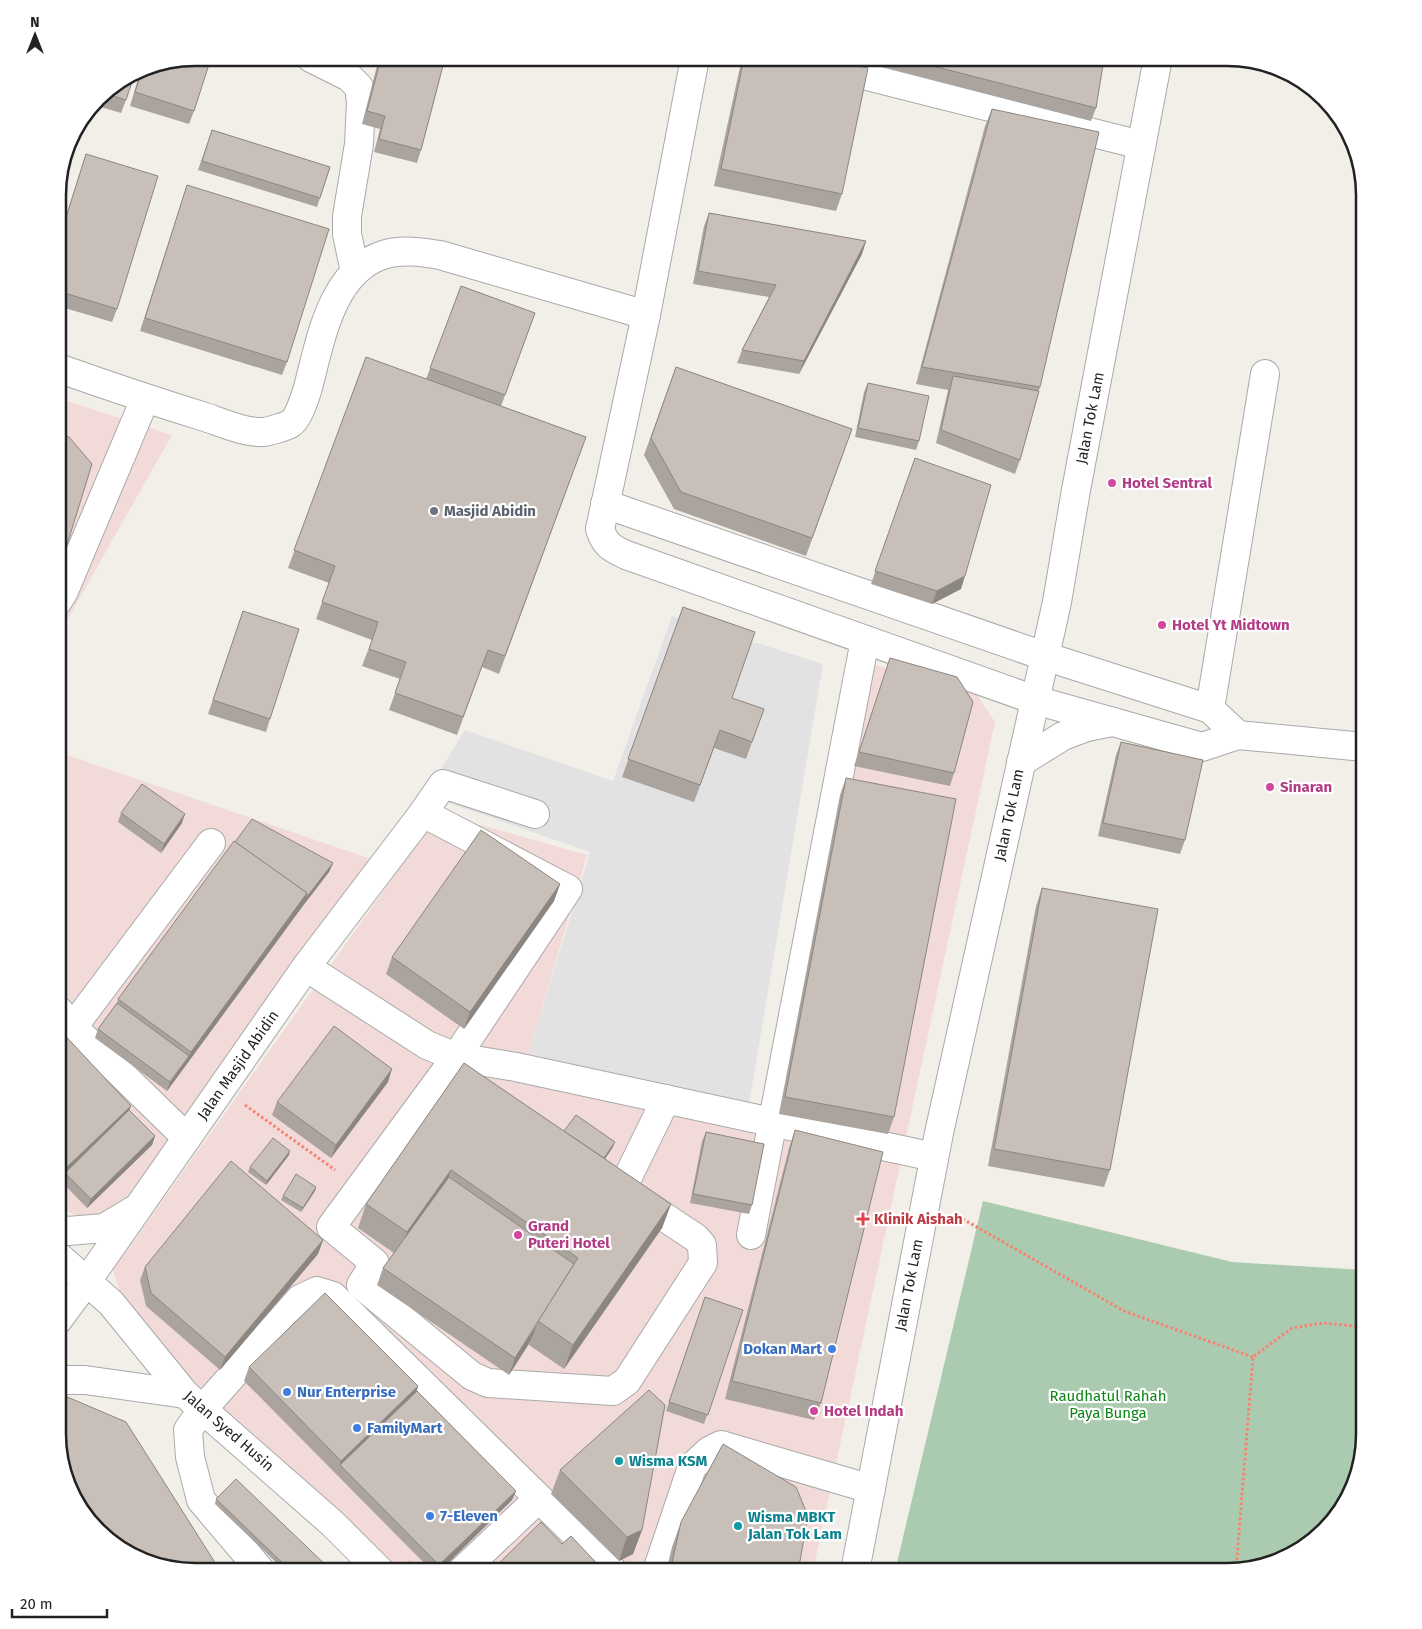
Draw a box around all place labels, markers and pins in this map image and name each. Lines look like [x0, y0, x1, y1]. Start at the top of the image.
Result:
place label: Hotel Sentral [1122, 474, 1212, 492]
marker: Hotel Sentral [1106, 477, 1118, 489]
place label: Masjid Abidin [444, 502, 536, 520]
marker: Masjid Abidin [428, 505, 440, 517]
place label: Hotel Yt Midtown [1172, 616, 1290, 634]
marker: Hotel Yt Midtown [1156, 619, 1168, 631]
place label: Sinaran [1280, 778, 1332, 796]
marker: Sinaran [1264, 781, 1276, 793]
place label: Klinik Aishah [874, 1210, 963, 1228]
marker: Klinik Aishah [856, 1212, 870, 1226]
place label: Grand Puteri Hotel [528, 1217, 610, 1252]
marker: Grand Puteri Hotel [512, 1229, 524, 1241]
place label: Dokan Mart [743, 1340, 822, 1358]
marker: Dokan Mart [826, 1343, 838, 1355]
place label: Nur Enterprise [297, 1383, 396, 1401]
marker: Nur Enterprise [281, 1386, 293, 1398]
place label: Hotel Indah [824, 1402, 904, 1420]
marker: Hotel Indah [808, 1405, 820, 1417]
place label: FamilyMart [367, 1419, 443, 1437]
marker: FamilyMart [351, 1422, 363, 1434]
place label: Wisma KSM [629, 1452, 707, 1470]
marker: Wisma KSM [613, 1455, 625, 1467]
place label: 7-Eleven [440, 1507, 498, 1525]
place label: Wisma MBKT Jalan Tok Lam [747, 1508, 842, 1543]
marker: 7-Eleven [424, 1510, 436, 1522]
marker: Wisma MBKT Jalan Tok Lam [732, 1520, 744, 1532]

